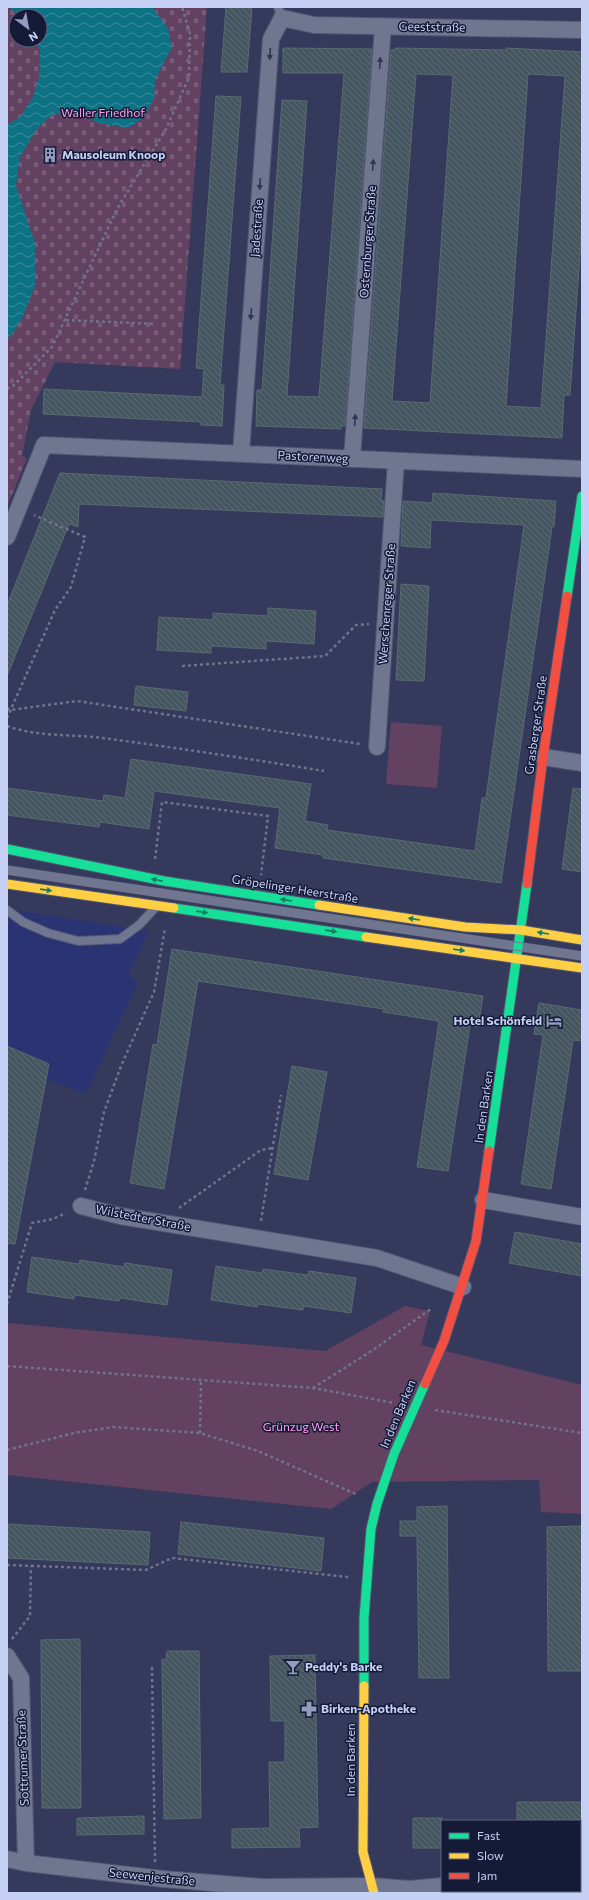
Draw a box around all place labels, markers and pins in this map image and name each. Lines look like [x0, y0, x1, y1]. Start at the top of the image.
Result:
building icon: Mausoleum Knoop [41, 146, 59, 164]
place label: Mausoleum Knoop [62, 147, 165, 161]
hotel icon: Hotel Schönfeld [545, 1012, 563, 1030]
place label: Hotel Schönfeld [454, 1013, 542, 1027]
bar icon: Peddy's Barke [284, 1658, 302, 1676]
place label: Peddy's Barke [305, 1659, 382, 1673]
pharmacy icon: Birken-Apotheke [300, 1700, 318, 1718]
place label: Birken-Apotheke [321, 1701, 416, 1715]

